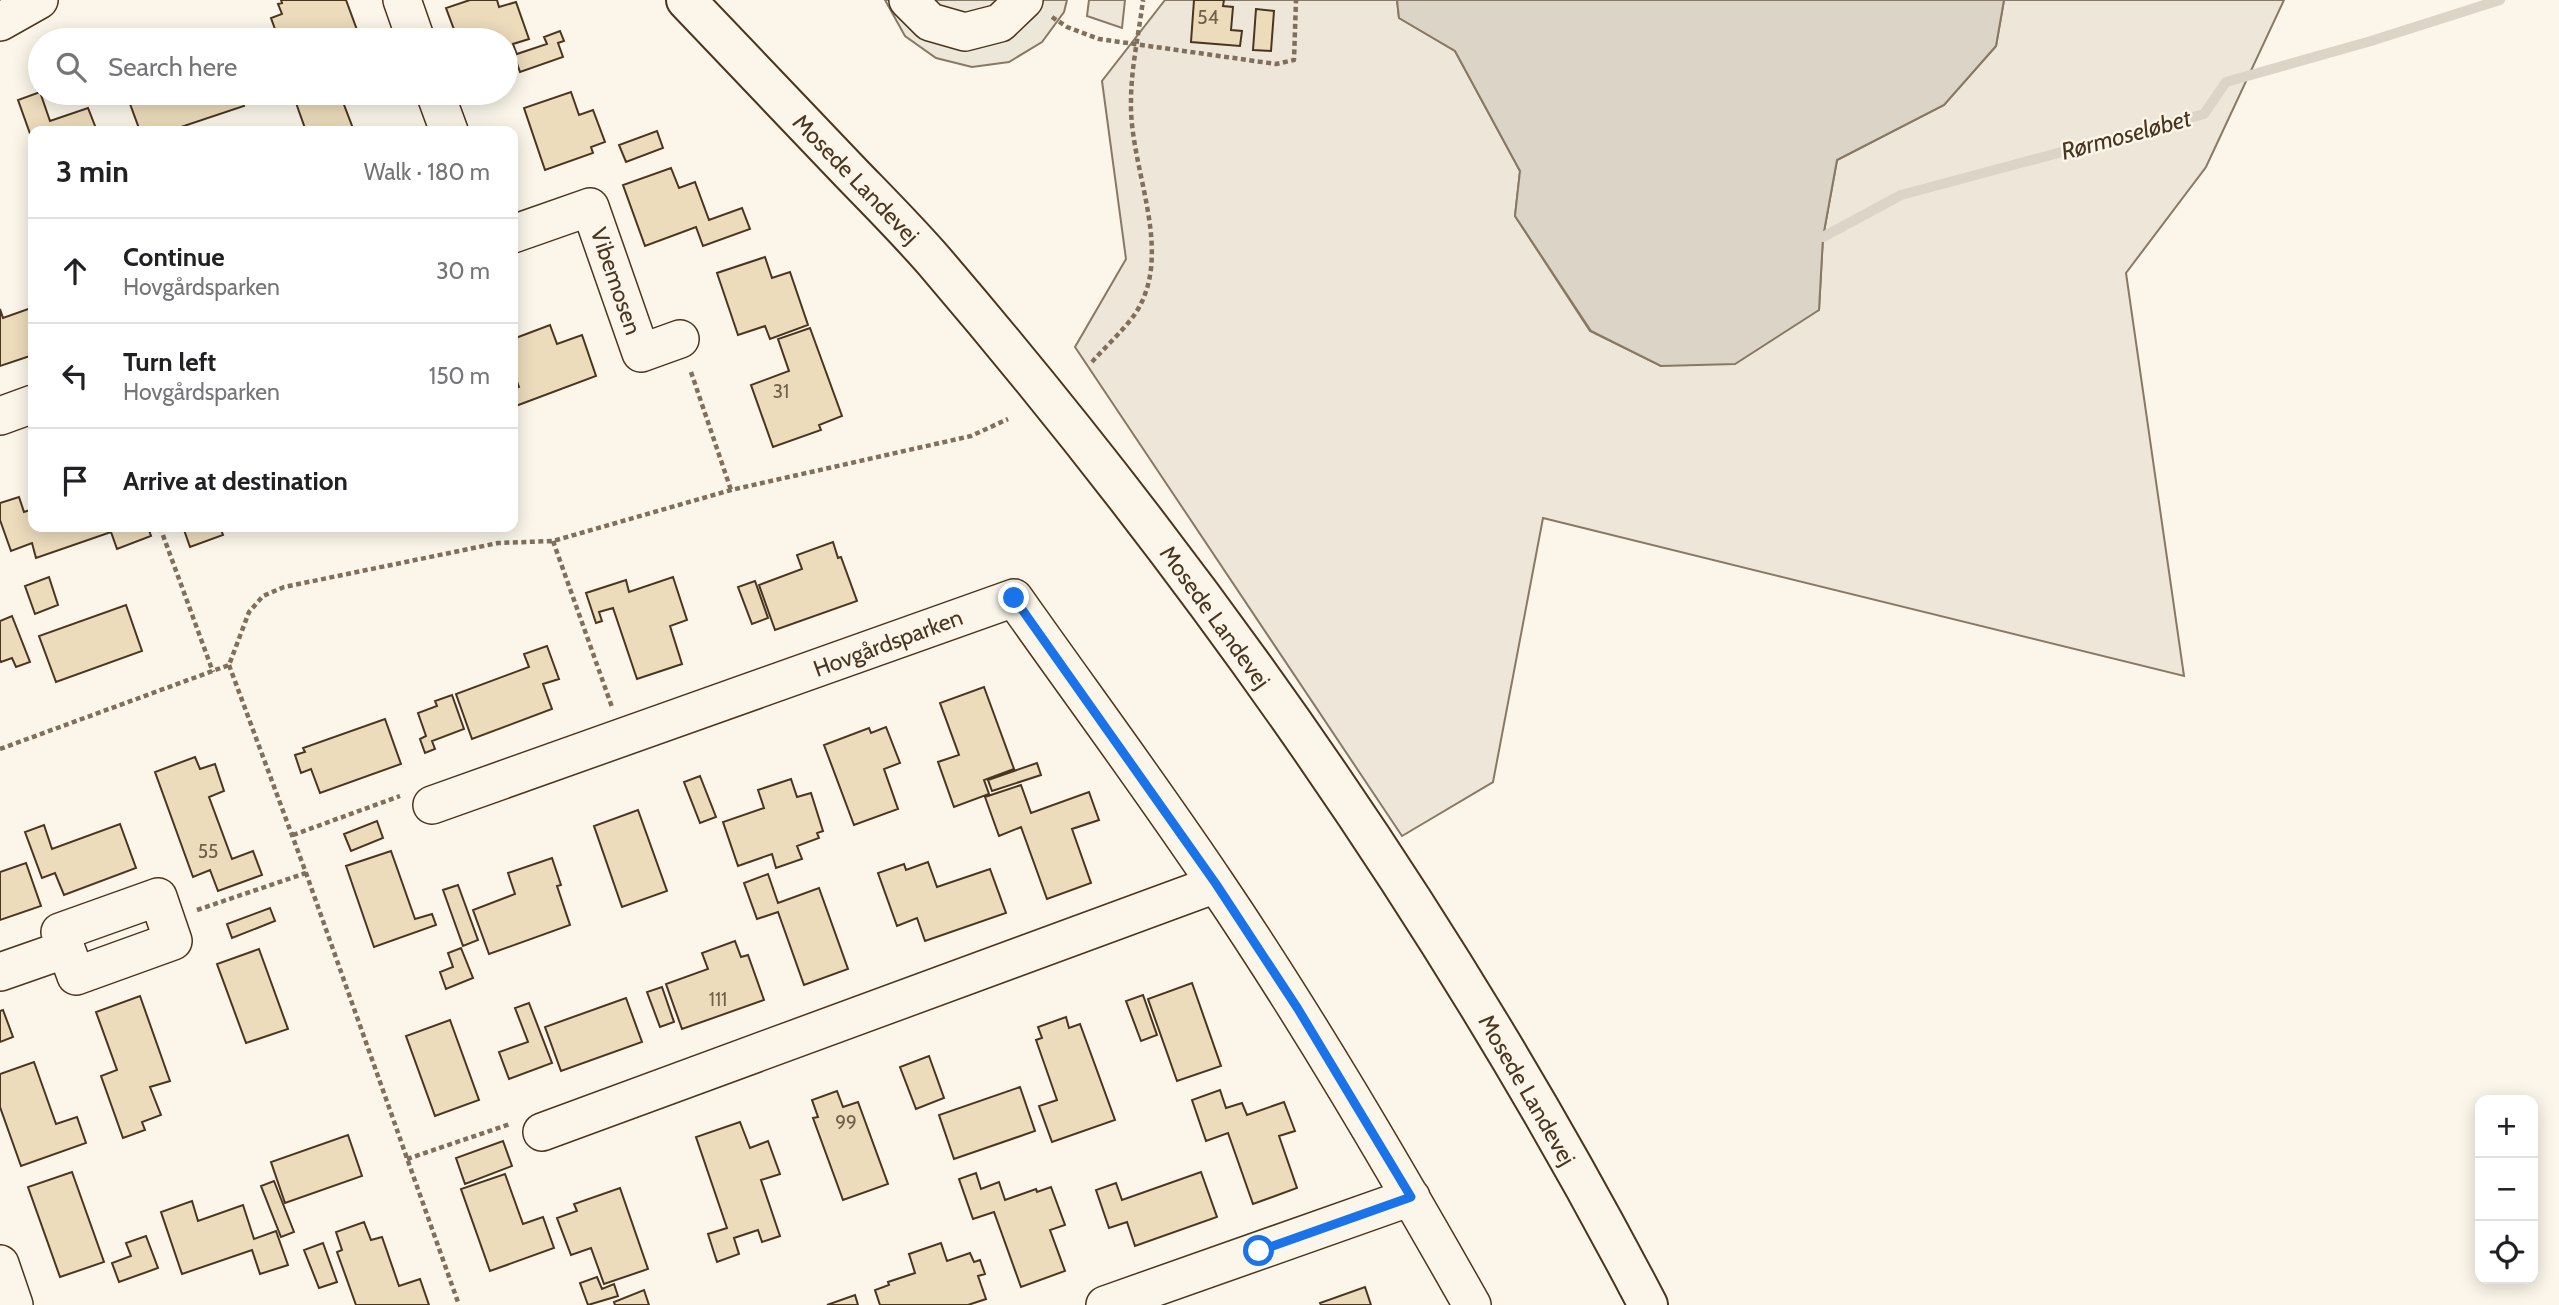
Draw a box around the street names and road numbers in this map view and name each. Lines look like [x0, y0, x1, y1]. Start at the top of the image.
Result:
street label: Mosede Landevej [787, 108, 925, 250]
street label: Vibemosen [585, 224, 647, 338]
street label: Mosede Landevej [1154, 540, 1276, 694]
street label: Hovgårdsparken [810, 603, 966, 683]
street label: Mosede Landevej [1472, 1010, 1582, 1170]

